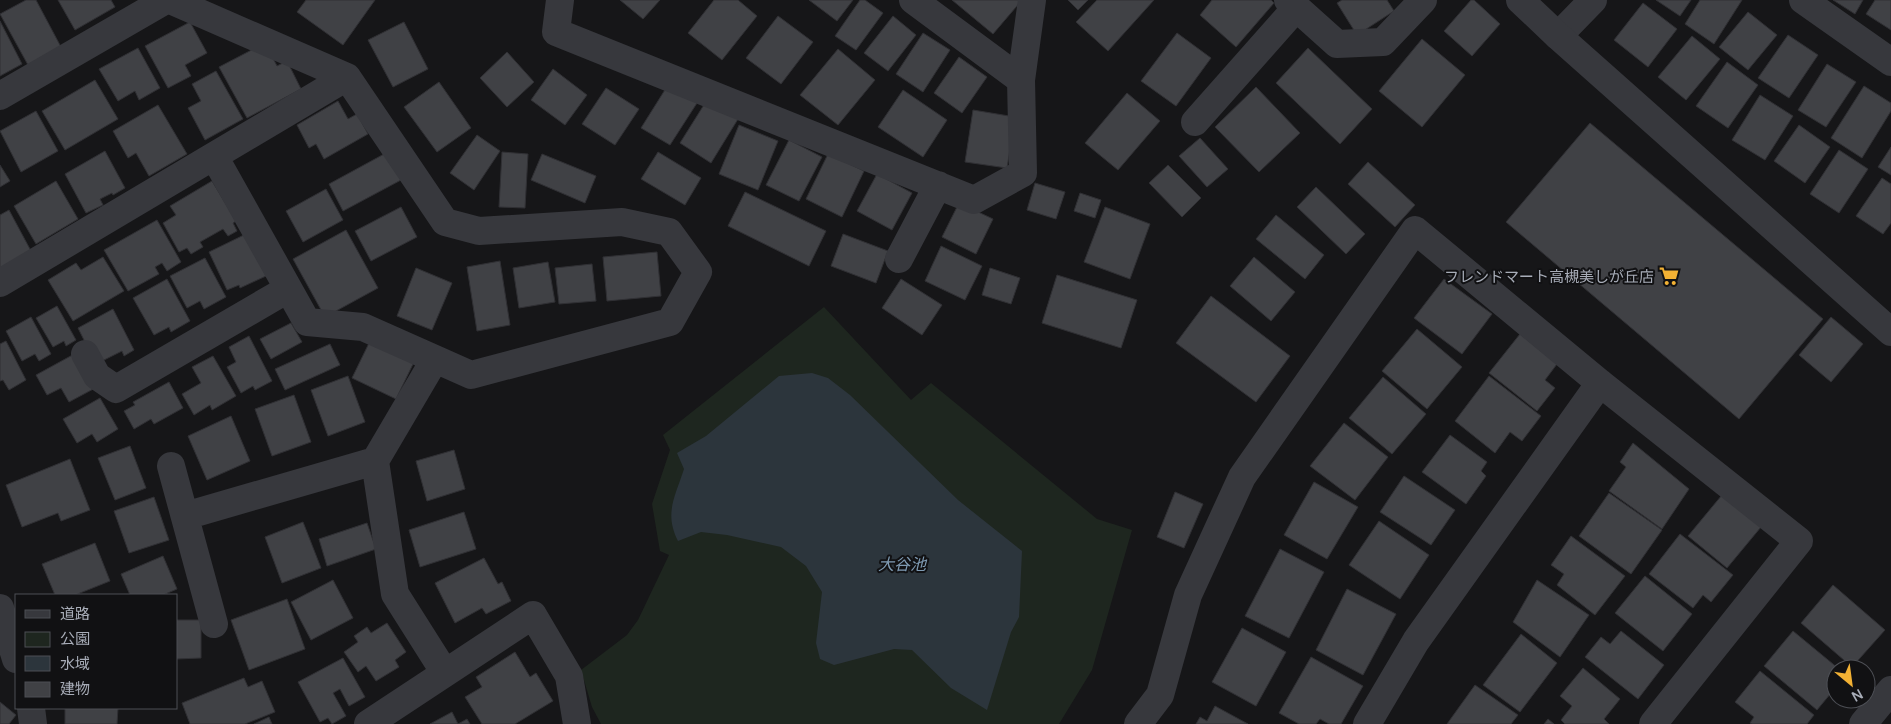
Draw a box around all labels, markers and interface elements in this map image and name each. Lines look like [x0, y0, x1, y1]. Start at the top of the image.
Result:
supermarket icon: フレンドマート高槻美しが丘店 [1658, 265, 1680, 287]
place label: フレンドマート高槻美しが丘店 [1444, 266, 1654, 287]
water label: 大谷池 [878, 553, 928, 575]
legend [15, 594, 178, 709]
text: 道路 [60, 603, 90, 624]
text: 公園 [60, 628, 90, 649]
text: 水域 [60, 653, 90, 674]
north arrow [1826, 659, 1876, 709]
text: 建物 [60, 678, 90, 699]
text: N [1849, 685, 1867, 707]

